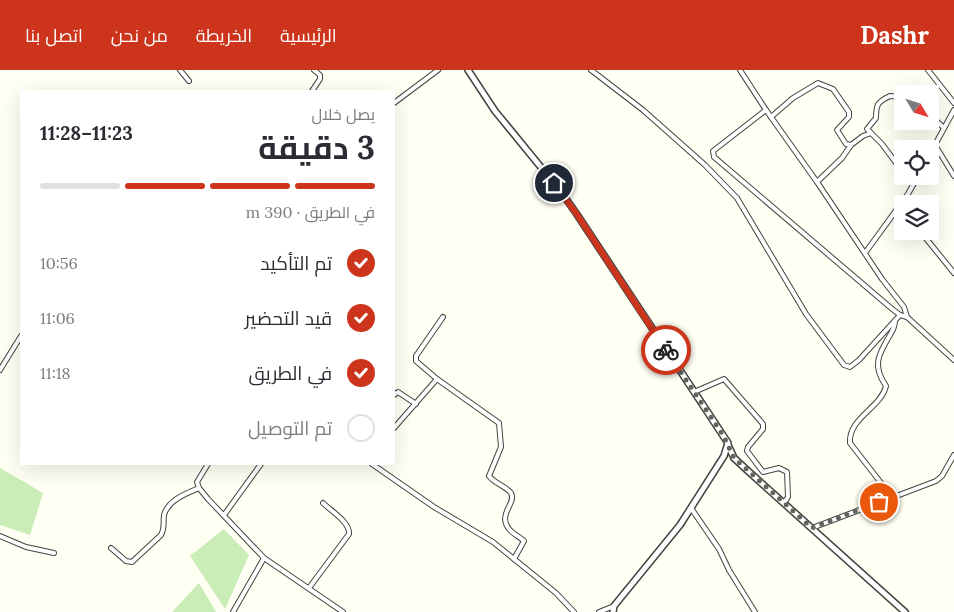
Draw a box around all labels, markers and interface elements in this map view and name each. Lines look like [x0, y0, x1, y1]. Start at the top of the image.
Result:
text: Dashr [860, 20, 929, 51]
text: اتصل بنا [25, 24, 83, 47]
text: من نحن [111, 24, 168, 47]
text: الخريطة [196, 24, 252, 47]
text: الرئيسية [280, 24, 337, 47]
north arrow [894, 85, 939, 130]
map controls [894, 85, 939, 240]
text: يصل خلال [311, 104, 375, 124]
text: 11:23–11:28 [40, 121, 133, 145]
text: 3 دقيقة [258, 127, 375, 168]
button: locate [894, 140, 939, 185]
pin [533, 162, 575, 204]
icon: home [540, 169, 568, 197]
button: layers [894, 195, 939, 240]
text: في الطريق · 390 m [246, 202, 375, 222]
icon: check [347, 249, 375, 277]
text: تم التأكيد [260, 251, 332, 275]
text: 10:56 [40, 253, 78, 273]
icon: check [347, 304, 375, 332]
text: قيد التحضير [245, 306, 332, 330]
text: 11:06 [40, 308, 75, 328]
courier [641, 325, 691, 375]
icon: bike [652, 336, 680, 364]
icon: check [347, 359, 375, 387]
text: في الطريق [249, 361, 332, 385]
text: 11:18 [40, 363, 70, 383]
text: تم التوصيل [248, 416, 332, 440]
pin [858, 481, 900, 523]
icon: bag [865, 488, 893, 516]

